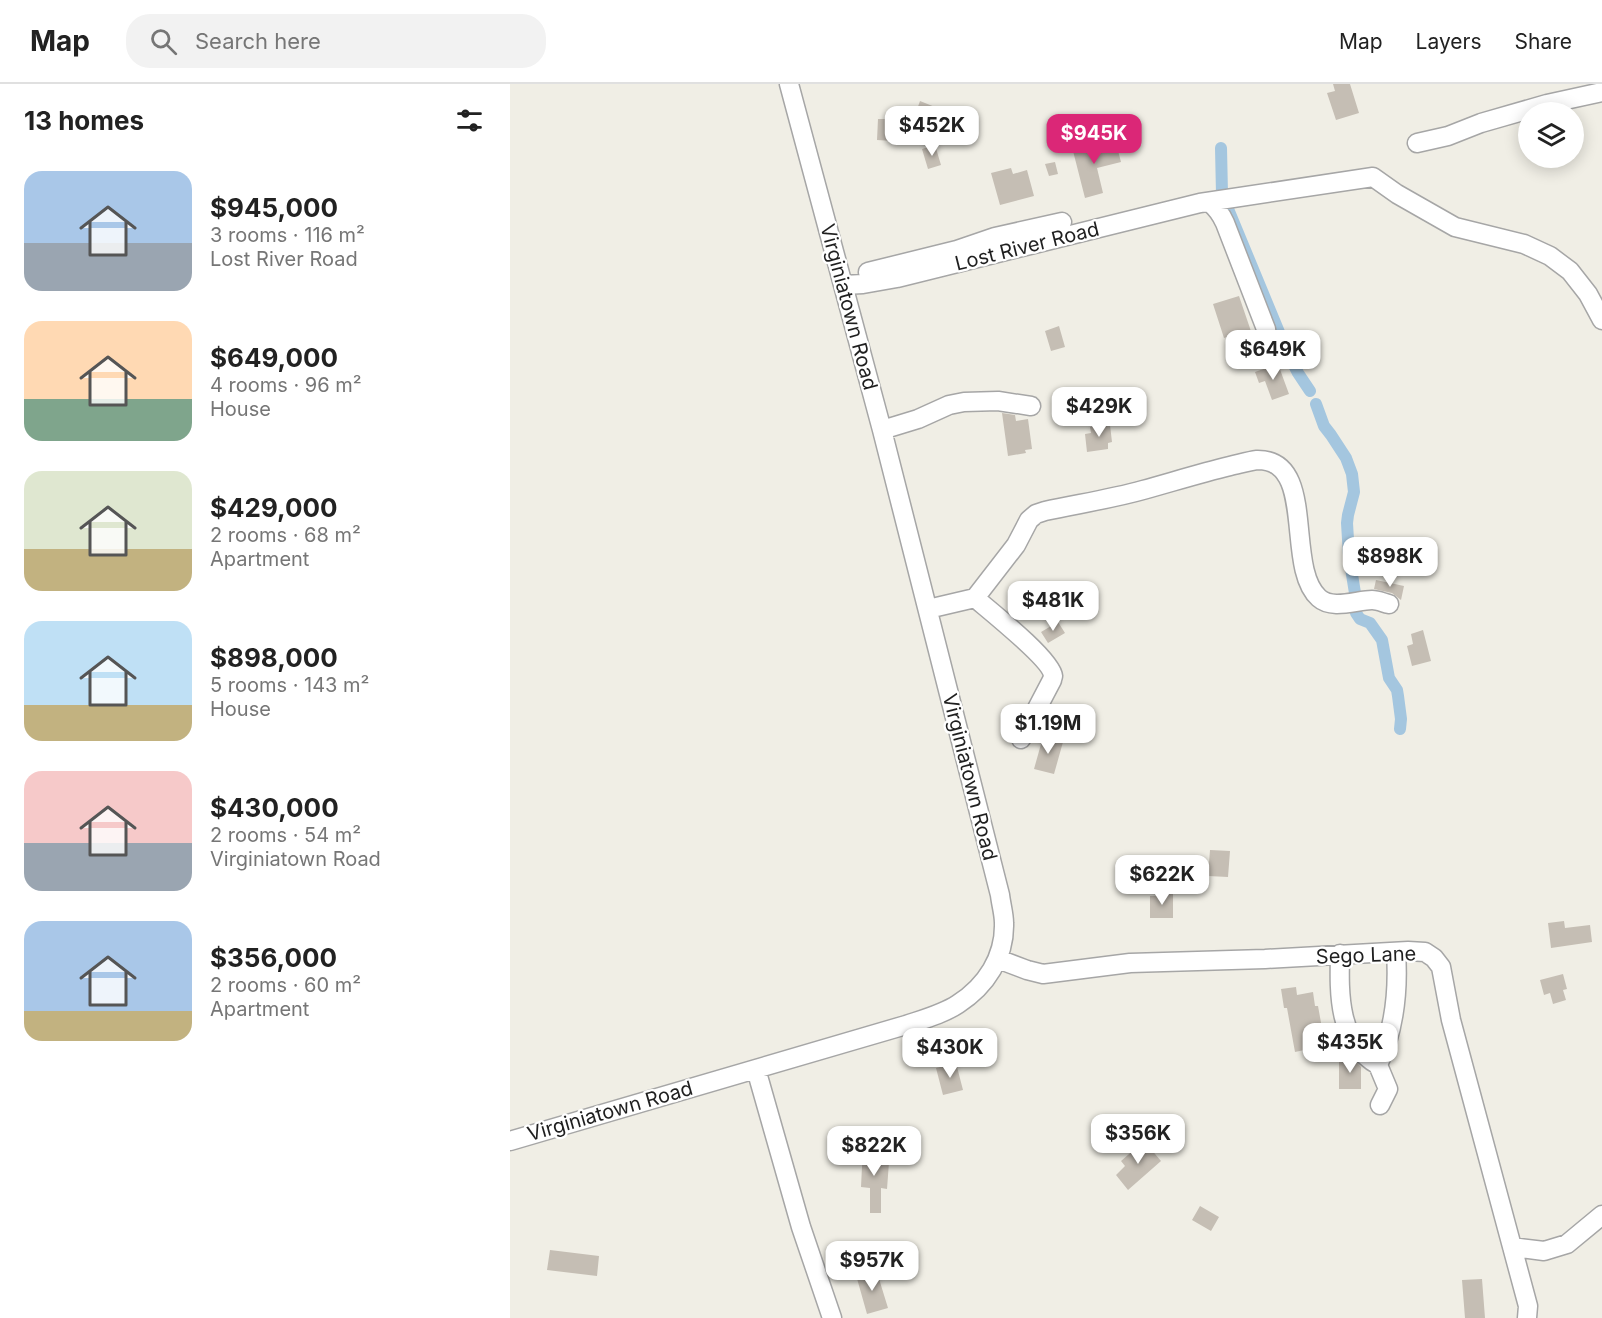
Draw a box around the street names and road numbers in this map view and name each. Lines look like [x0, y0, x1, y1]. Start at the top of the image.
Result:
street label: Lost River Road [952, 216, 1102, 276]
street label: Virginiatown Road [815, 221, 883, 393]
street label: Virginiatown Road [938, 691, 1002, 863]
street label: Sego Lane [1315, 941, 1417, 969]
street label: Virginiatown Road [525, 1076, 695, 1146]

